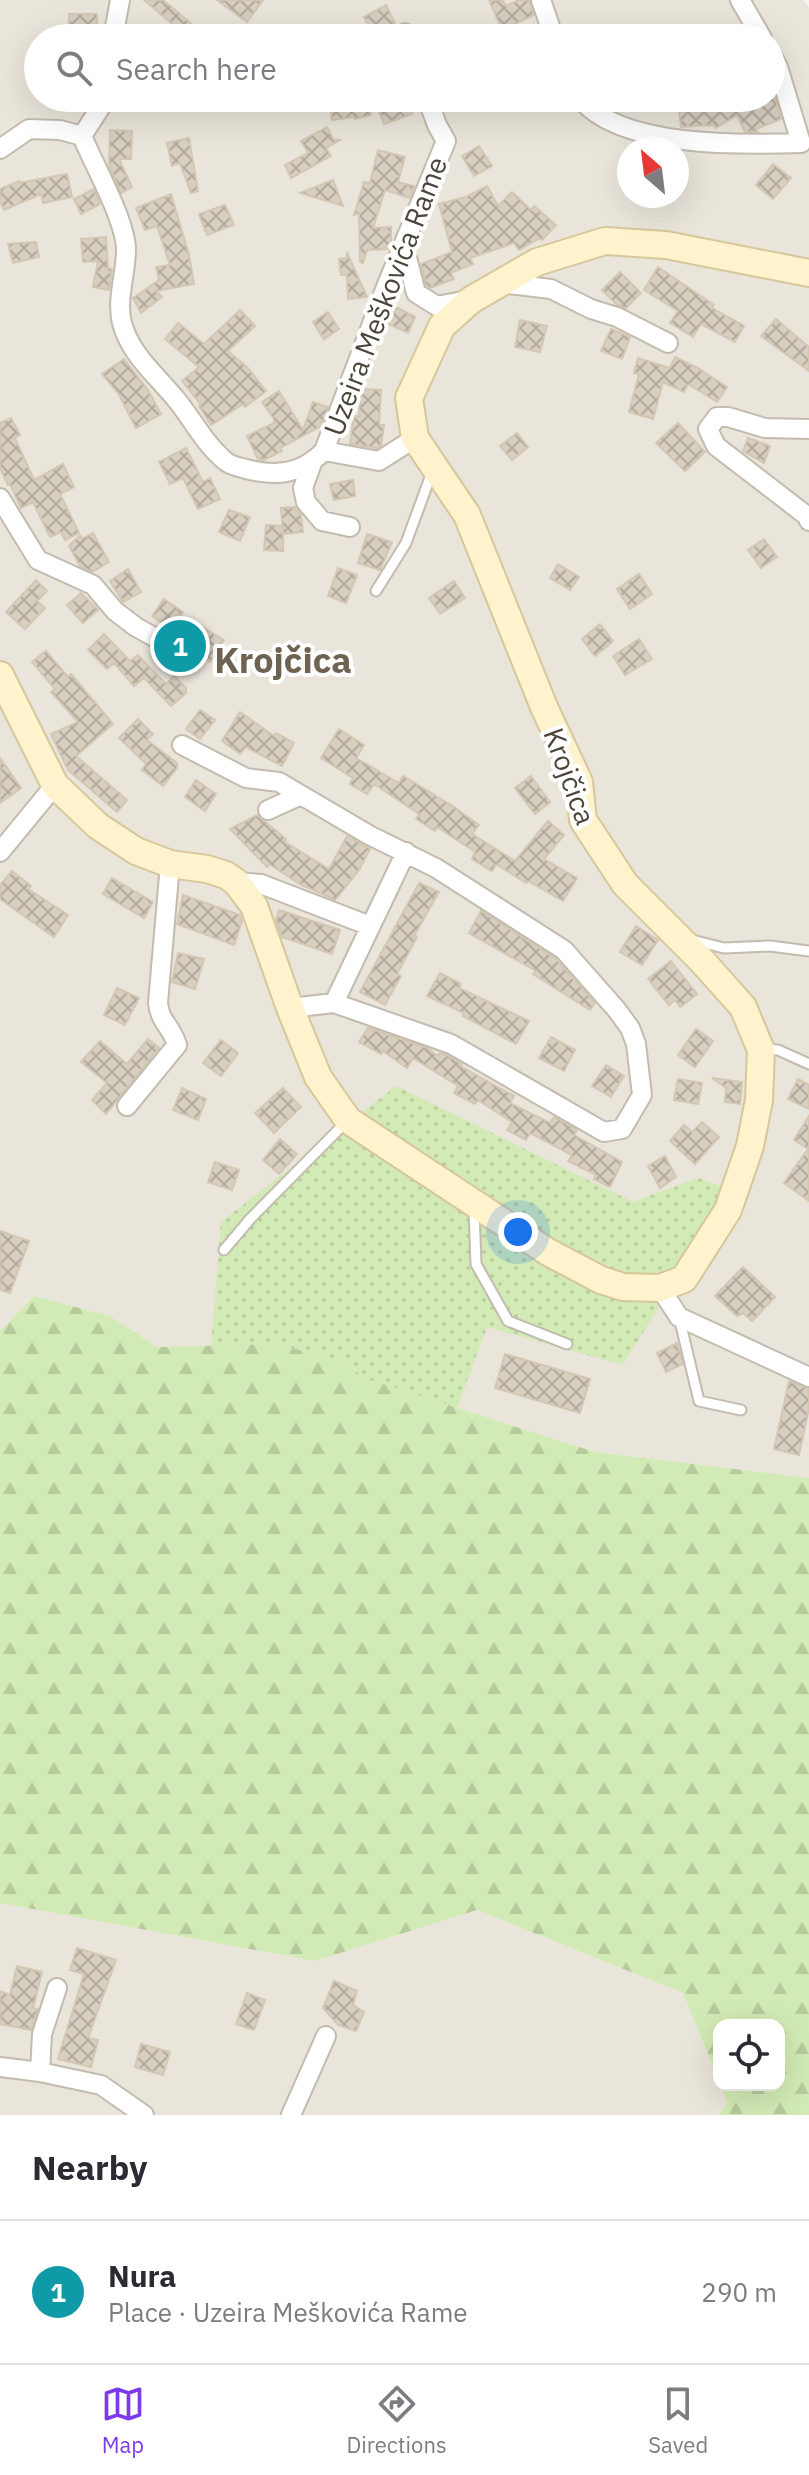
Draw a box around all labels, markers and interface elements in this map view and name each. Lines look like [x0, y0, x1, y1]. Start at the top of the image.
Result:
search box [24, 24, 785, 112]
icon: search [52, 46, 96, 90]
text: Search here [116, 49, 277, 88]
north arrow [617, 136, 689, 208]
street label: Uzeira Meškovića Rame [315, 151, 455, 441]
pin: 1 [154, 616, 206, 676]
district label: Krojčica [214, 636, 352, 683]
street label: Krojčica [535, 722, 605, 830]
your location [498, 1212, 538, 1252]
map controls [713, 2019, 785, 2091]
button: locate [713, 2019, 785, 2091]
text: Nearby [32, 2145, 147, 2189]
text: Nura [108, 2256, 176, 2295]
text: 1 [50, 2275, 66, 2309]
text: 290 m [701, 2275, 777, 2309]
text: Place · Uzeira Meškovića Rame [108, 2295, 468, 2329]
tab: Map [101, 2382, 145, 2459]
tab: Directions [347, 2382, 447, 2459]
tab: Saved [648, 2382, 708, 2459]

